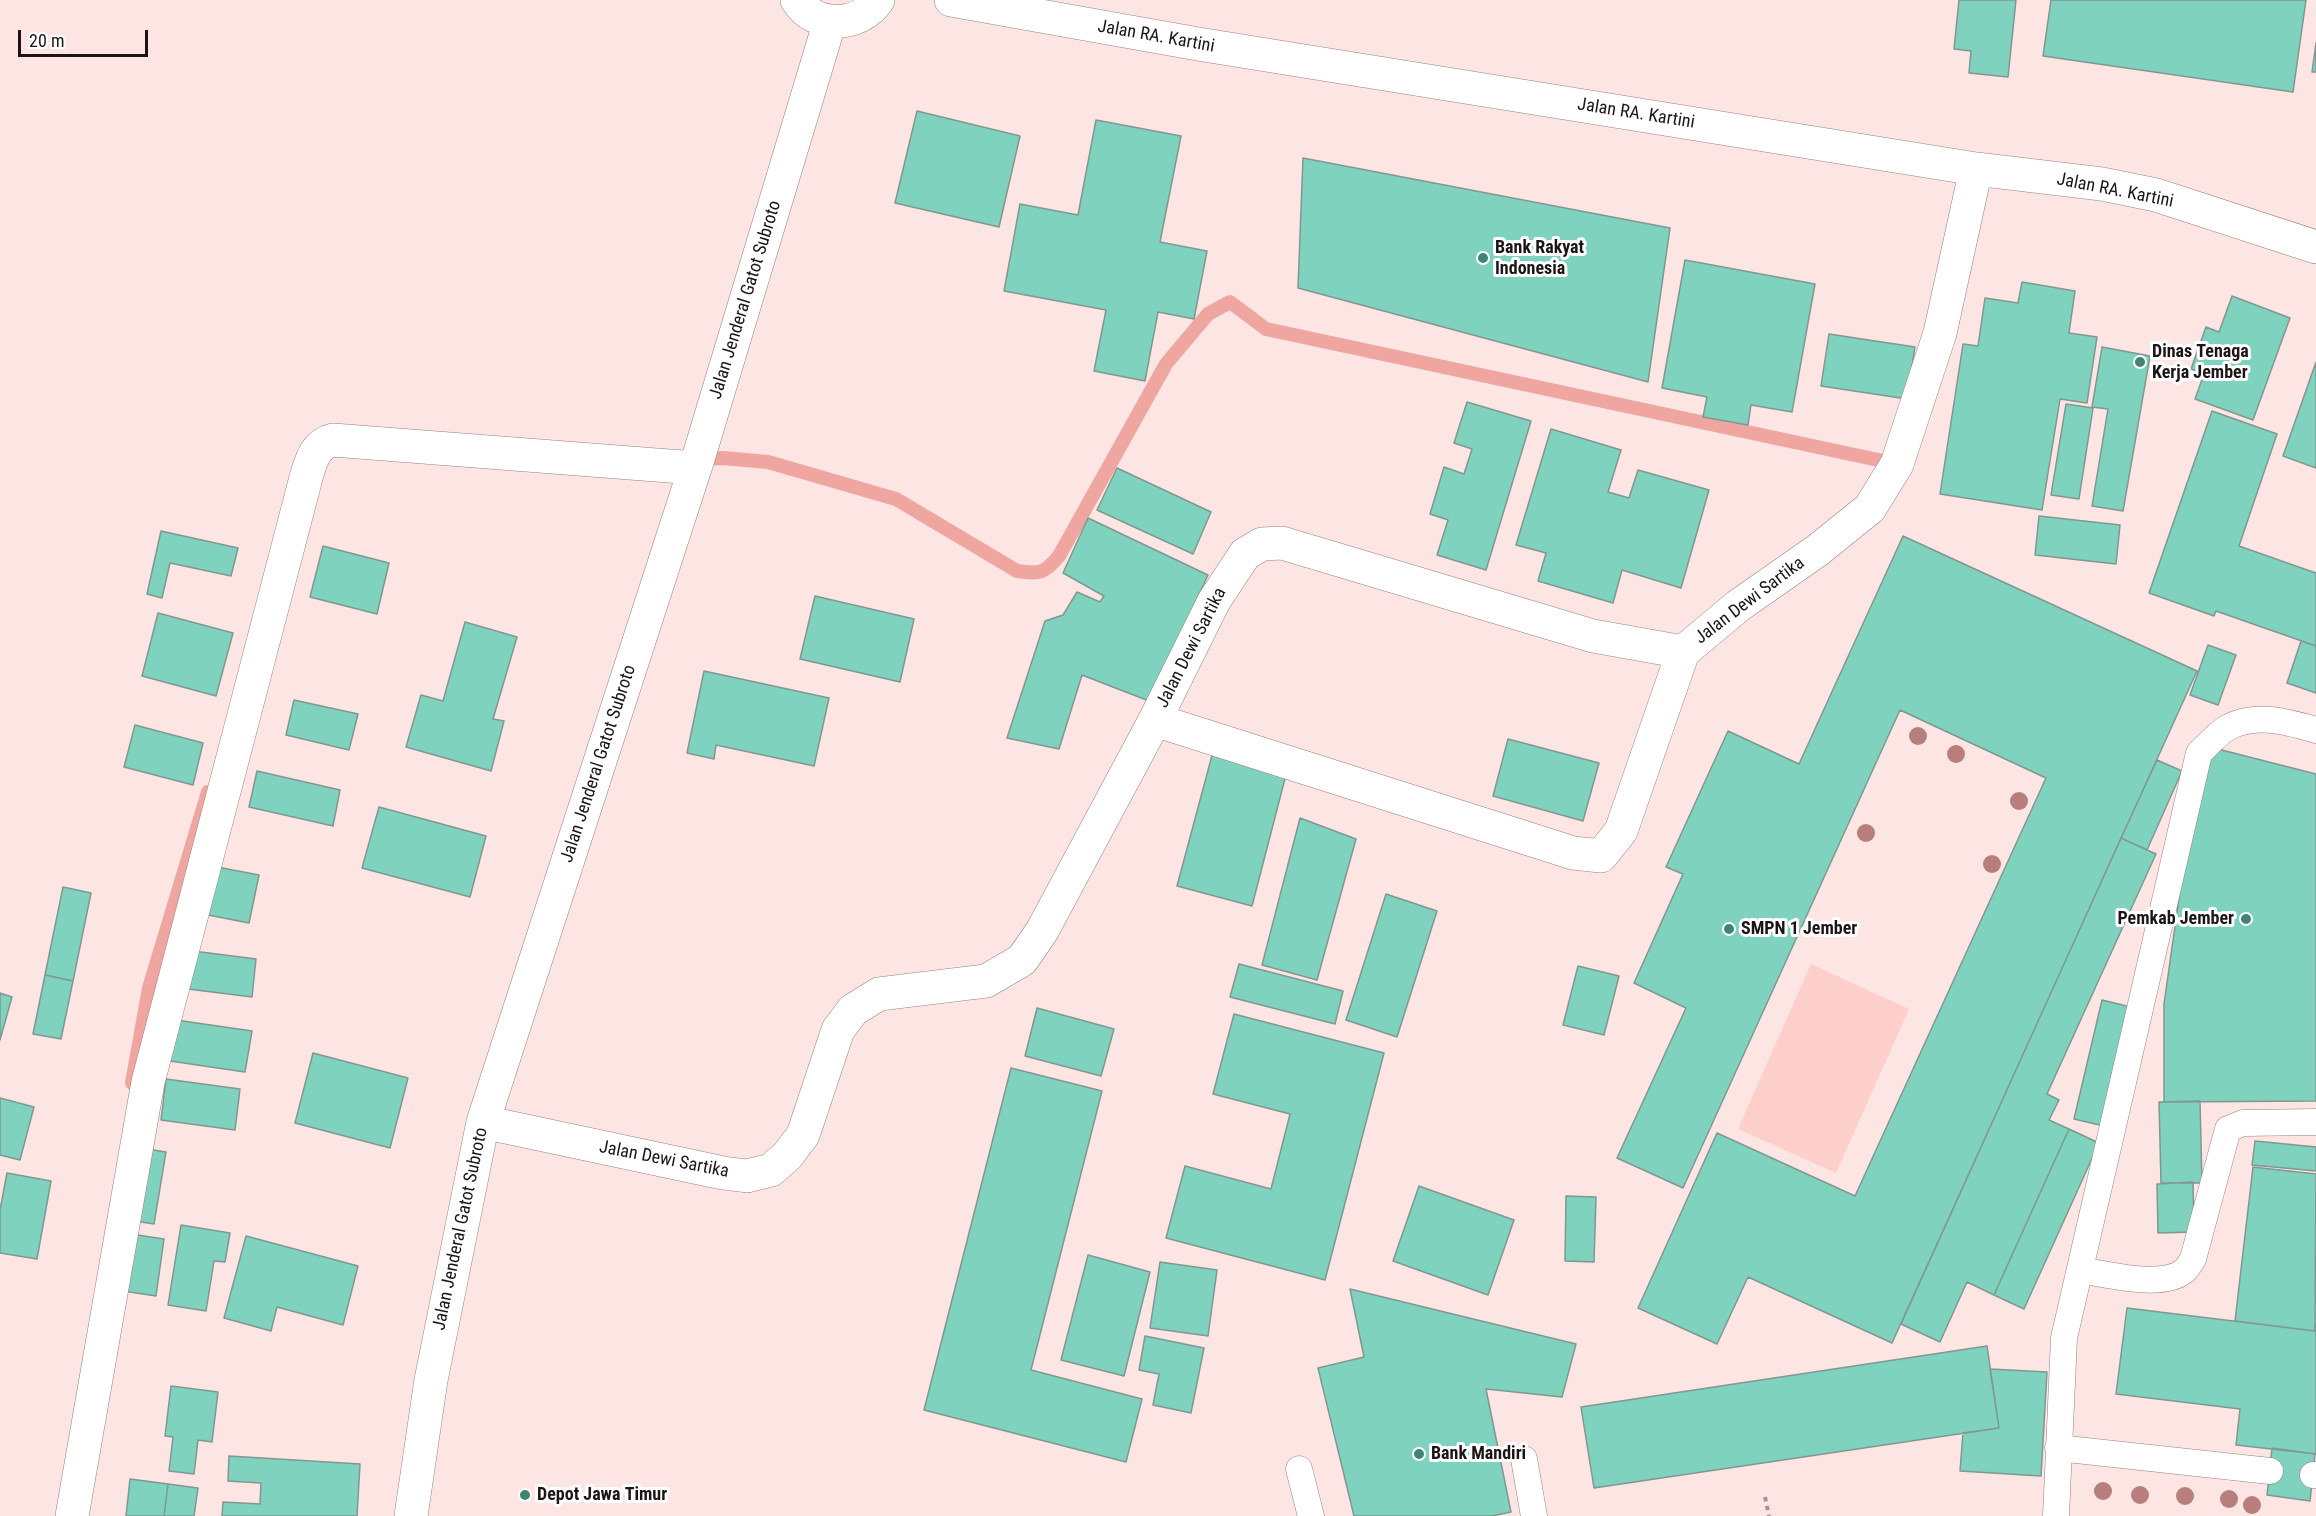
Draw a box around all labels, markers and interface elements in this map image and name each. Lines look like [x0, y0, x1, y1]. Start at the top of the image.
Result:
street label: Jalan RA. Kartini [1096, 16, 1216, 58]
scale bar [21, 18, 152, 56]
text: 20 m [29, 30, 64, 51]
street label: Jalan RA. Kartini [1576, 94, 1696, 134]
street label: Jalan RA. Kartini [2055, 169, 2175, 213]
street label: Jalan Jenderal Gatot Subroto [705, 198, 787, 402]
place label: Bank Rakyat Indonesia [1495, 237, 1584, 280]
marker: Bank Rakyat Indonesia [1476, 251, 1490, 265]
place label: Dinas Tenaga Kerja Jember [2152, 341, 2249, 384]
marker: Dinas Tenaga Kerja Jember [2133, 355, 2147, 369]
street label: Jalan Dewi Sartika [1691, 553, 1809, 649]
street label: Jalan Dewi Sartika [1152, 584, 1232, 712]
street label: Jalan Jenderal Gatot Subroto [557, 662, 641, 866]
place label: Pemkab Jember [2118, 908, 2234, 930]
marker: Pemkab Jember [2239, 912, 2253, 926]
place label: SMPN 1 Jember [1741, 918, 1857, 940]
marker: SMPN 1 Jember [1722, 922, 1736, 936]
street label: Jalan Jenderal Gatot Subroto [429, 1126, 493, 1332]
street label: Jalan Dewi Sartika [597, 1137, 731, 1183]
place label: Bank Mandiri [1431, 1443, 1526, 1465]
marker: Bank Mandiri [1412, 1447, 1426, 1461]
place label: Depot Jawa Timur [537, 1484, 667, 1506]
marker: Depot Jawa Timur [518, 1488, 532, 1502]

